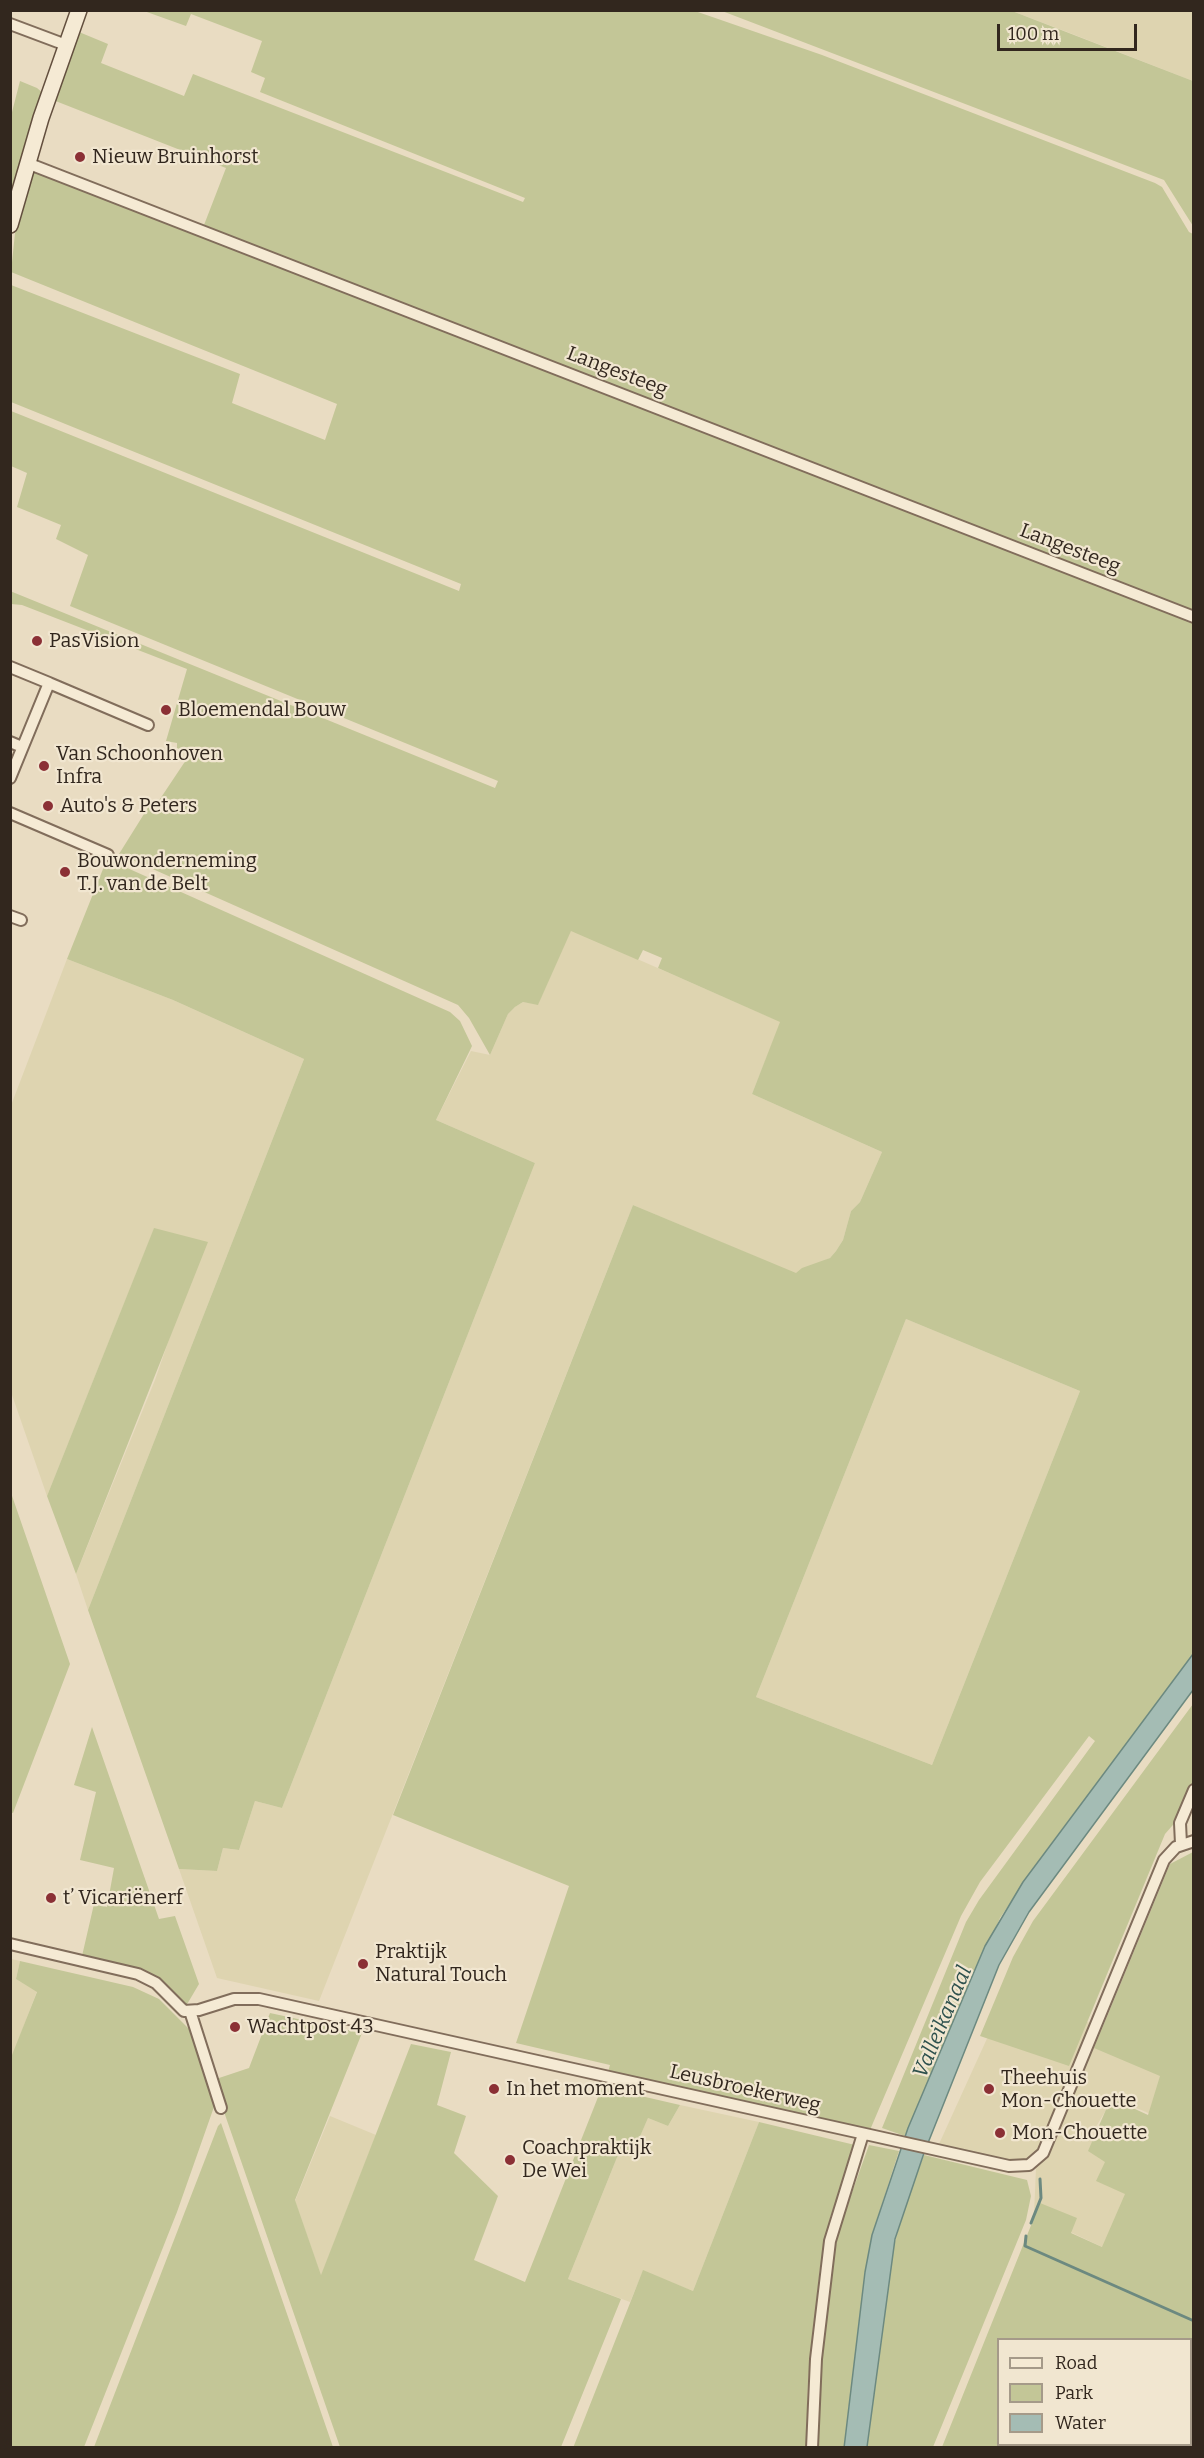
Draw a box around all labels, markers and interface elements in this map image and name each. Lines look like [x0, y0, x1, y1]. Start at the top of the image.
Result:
scale bar [1000, 12, 1140, 50]
text: 100 m [1008, 23, 1059, 45]
place label: Nieuw Bruinhorst [92, 145, 258, 169]
marker: Nieuw Bruinhorst [73, 150, 87, 164]
street label: Langesteeg [563, 342, 671, 402]
street label: Langesteeg [1016, 519, 1124, 579]
place label: PasVision [49, 629, 140, 653]
marker: PasVision [30, 634, 44, 648]
place label: Bloemendal Bouw [178, 698, 346, 722]
marker: Bloemendal Bouw [159, 703, 173, 717]
place label: Van Schoonhoven Infra [56, 742, 223, 789]
marker: Van Schoonhoven Infra [37, 759, 51, 773]
place label: Auto's & Peters [60, 794, 197, 818]
marker: Auto's & Peters [41, 799, 55, 813]
place label: Bouwonderneming T.J. van de Belt [77, 849, 257, 896]
marker: Bouwonderneming T.J. van de Belt [58, 865, 72, 879]
place label: t’ Vicariënerf [63, 1886, 183, 1910]
marker: t’ Vicariënerf [44, 1891, 58, 1905]
place label: Praktijk Natural Touch [375, 1940, 507, 1987]
marker: Praktijk Natural Touch [356, 1957, 370, 1971]
water label: Valleikanaal [908, 1962, 978, 2082]
place label: Wachtpost 43 [247, 2015, 374, 2039]
marker: Wachtpost 43 [228, 2020, 242, 2034]
street label: Leusbroekerweg [667, 2060, 823, 2118]
place label: Theehuis Mon-Chouette [1001, 2066, 1137, 2113]
place label: In het moment [506, 2077, 645, 2101]
marker: In het moment [487, 2082, 501, 2096]
marker: Theehuis Mon-Chouette [982, 2082, 996, 2096]
place label: Mon-Chouette [1012, 2121, 1148, 2145]
marker: Mon-Chouette [993, 2126, 1007, 2140]
place label: Coachpraktijk De Wei [522, 2136, 651, 2183]
marker: Coachpraktijk De Wei [503, 2153, 517, 2167]
legend [997, 2338, 1192, 2446]
text: Road [1055, 2352, 1097, 2374]
text: Park [1055, 2382, 1093, 2404]
text: Water [1055, 2412, 1106, 2434]

